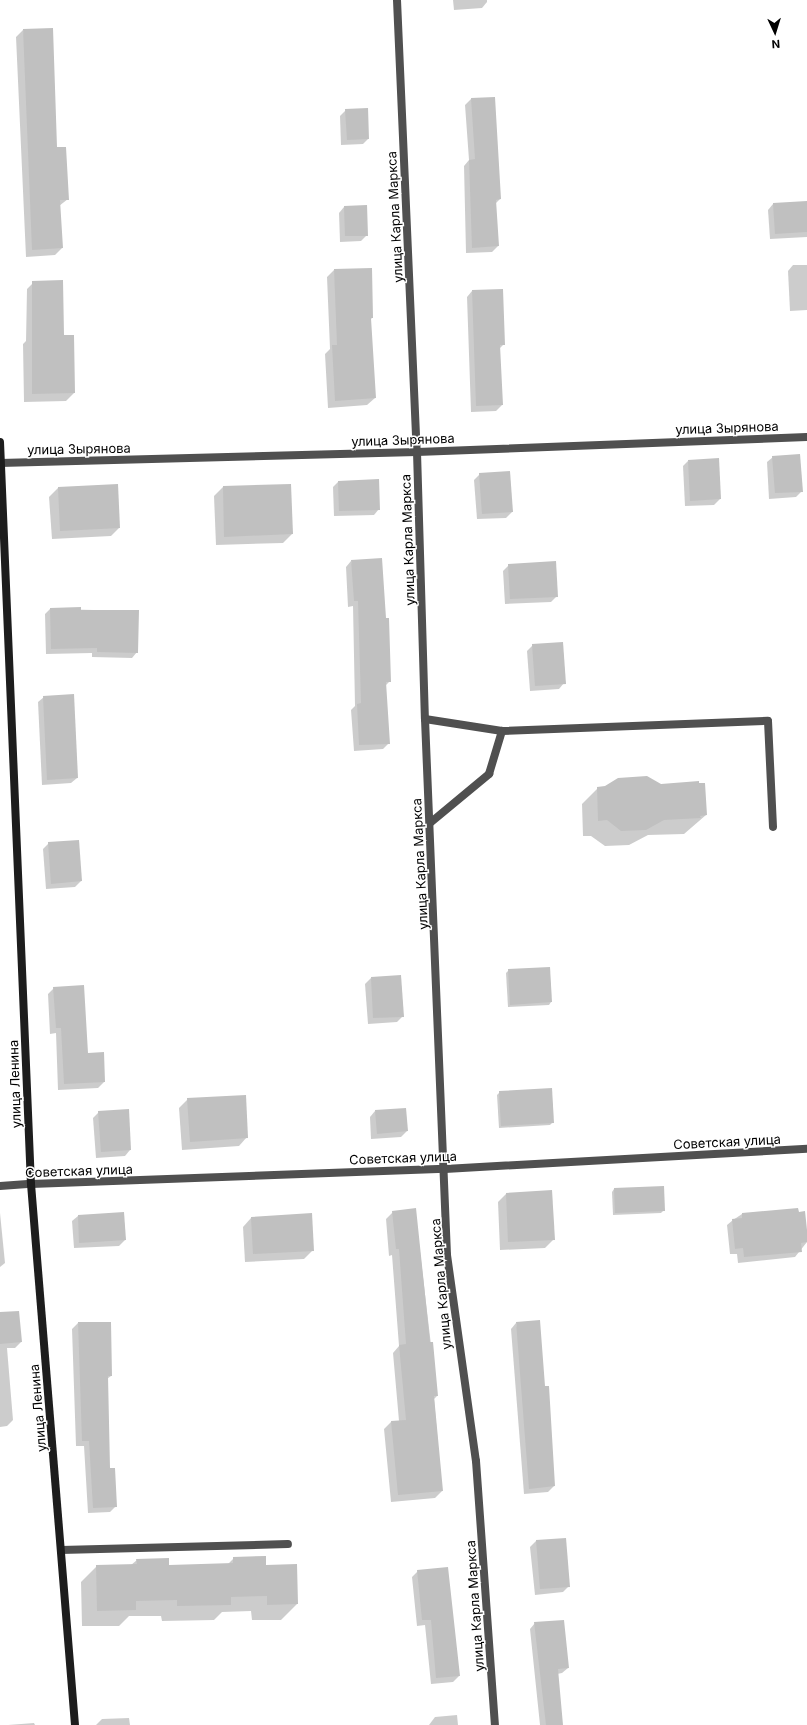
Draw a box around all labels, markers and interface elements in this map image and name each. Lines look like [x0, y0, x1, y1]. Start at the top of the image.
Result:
north arrow [755, 12, 795, 52]
text: N [771, 37, 781, 51]
street label: улица Карла Маркса [384, 151, 406, 283]
street label: улица Зырянова [675, 418, 779, 438]
street label: улица Зырянова [351, 430, 455, 450]
street label: улица Зырянова [27, 440, 131, 458]
street label: улица Карла Маркса [398, 474, 418, 606]
street label: улица Карла Маркса [409, 798, 431, 930]
street label: улица Ленина [6, 1040, 24, 1128]
street label: Советская улица [673, 1131, 781, 1153]
street label: Советская улица [349, 1148, 457, 1168]
street label: Советская улица [25, 1161, 133, 1181]
street label: улица Карла Маркса [427, 1218, 455, 1350]
street label: улица Ленина [26, 1363, 50, 1453]
street label: улица Карла Маркса [463, 1540, 487, 1672]

